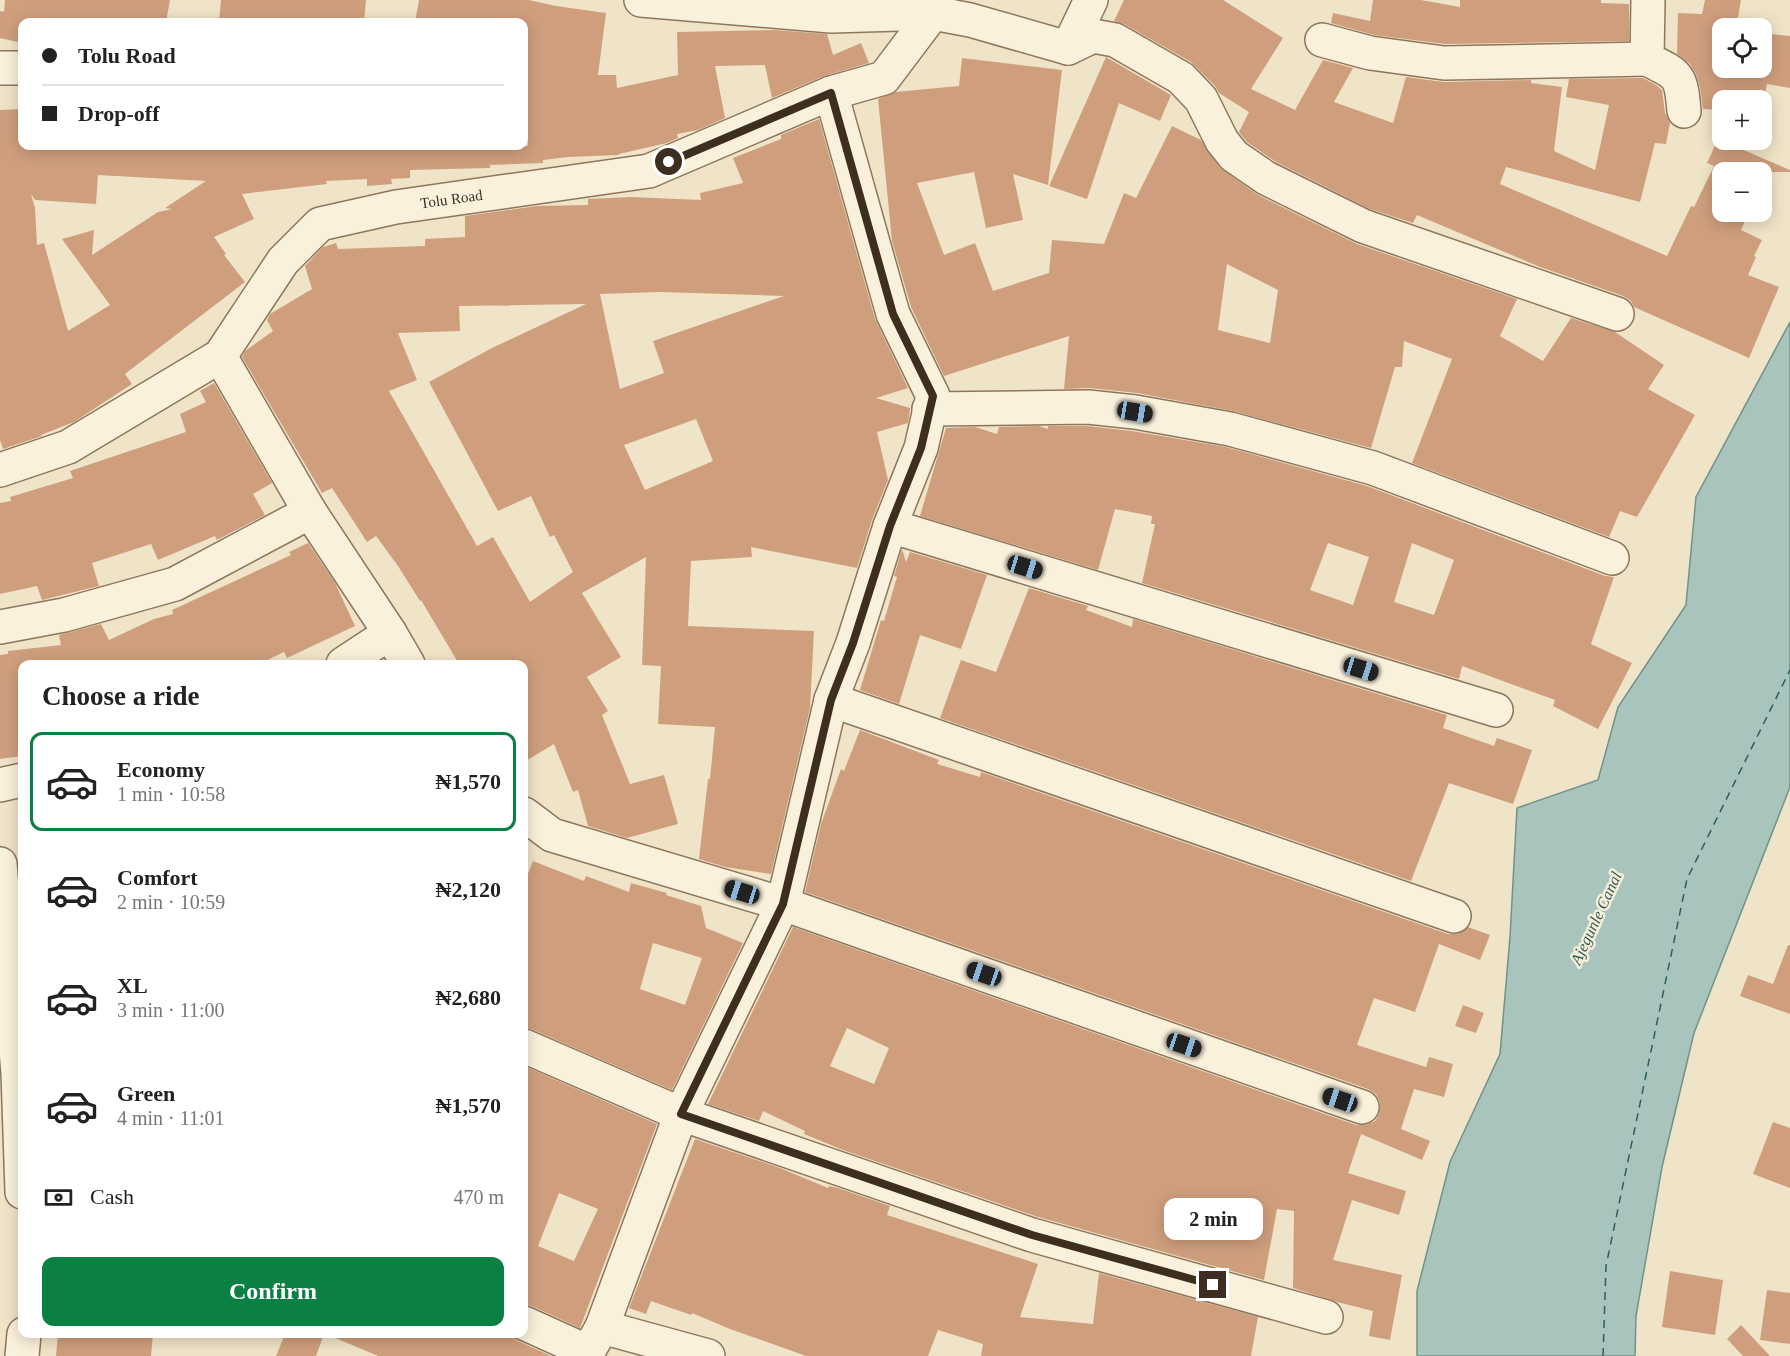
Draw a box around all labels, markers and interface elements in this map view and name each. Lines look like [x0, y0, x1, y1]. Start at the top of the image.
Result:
map controls [1712, 18, 1772, 222]
button: locate [1712, 18, 1772, 78]
text: Tolu Road [78, 43, 176, 68]
button: + [1712, 90, 1772, 150]
text: Drop-off [78, 101, 159, 126]
route start [655, 148, 682, 175]
button: − [1712, 162, 1772, 222]
street label: Tolu Road [419, 187, 484, 211]
car [1116, 400, 1154, 424]
car [1005, 553, 1045, 581]
car [1341, 655, 1381, 683]
text: Choose a ride [42, 681, 200, 711]
icon: car [45, 755, 99, 809]
text: Economy [117, 757, 205, 782]
text: ₦1,570 [436, 769, 501, 794]
text: 1 min · 10:58 [117, 783, 225, 805]
icon: car [45, 863, 99, 917]
text: Comfort [117, 865, 198, 890]
water label: Ajegunle Canal [1567, 869, 1626, 968]
text: ₦2,120 [436, 877, 501, 902]
car [722, 878, 762, 906]
text: 2 min · 10:59 [117, 891, 225, 913]
car [964, 960, 1004, 988]
icon: car [45, 971, 99, 1025]
text: XL [117, 973, 148, 998]
text: ₦2,680 [436, 985, 501, 1010]
text: 3 min · 11:00 [117, 999, 225, 1021]
car [1164, 1031, 1204, 1059]
icon: car [45, 1079, 99, 1133]
text: Green [117, 1081, 175, 1106]
car [1320, 1086, 1360, 1114]
text: ₦1,570 [436, 1093, 501, 1118]
text: 4 min · 11:01 [117, 1107, 225, 1129]
icon: cash [42, 1181, 75, 1214]
text: Cash [90, 1184, 134, 1209]
text: 470 m [453, 1186, 504, 1208]
callout: 2 min [1164, 1198, 1262, 1240]
text: 2 min [1189, 1208, 1238, 1230]
button: Confirm [42, 1257, 504, 1326]
route end [1199, 1271, 1226, 1298]

